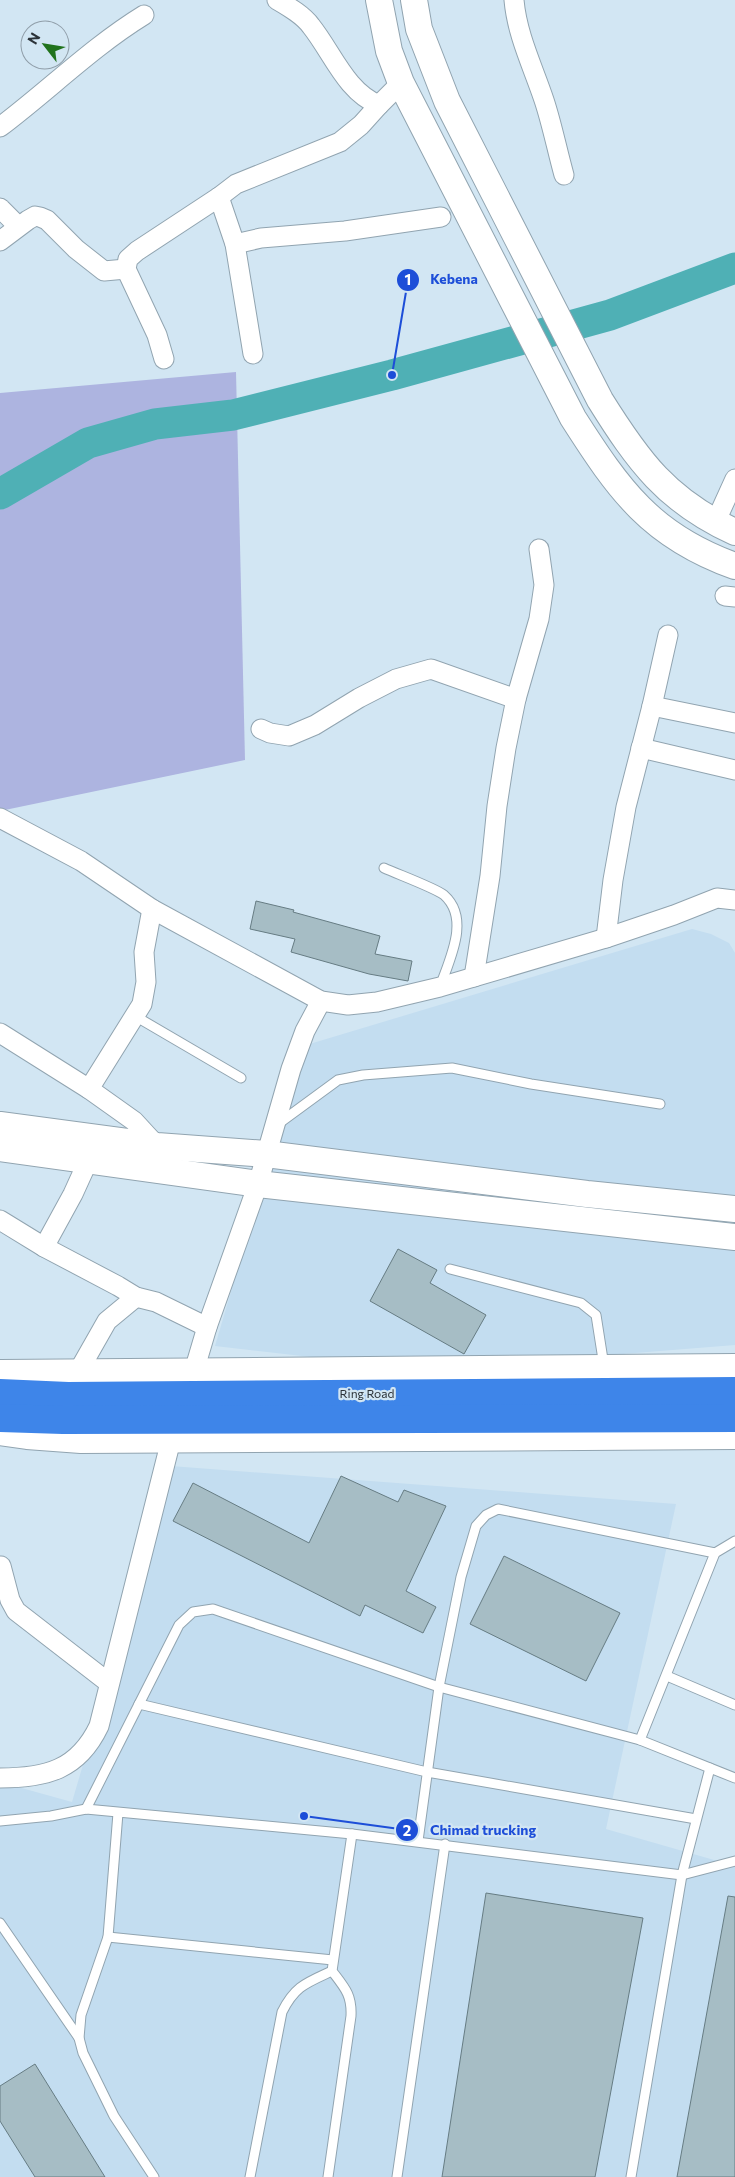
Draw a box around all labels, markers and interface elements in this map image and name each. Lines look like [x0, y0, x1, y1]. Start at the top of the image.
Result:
north arrow [20, 20, 70, 70]
text: N [23, 29, 43, 47]
callout: Kebena [395, 265, 488, 294]
text: 1 [405, 270, 411, 288]
text: Kebena [430, 270, 478, 287]
street label: Ring Road [340, 1386, 394, 1400]
callout: Chimad trucking [395, 1816, 546, 1845]
text: 2 [403, 1821, 411, 1839]
text: Chimad trucking [430, 1821, 536, 1838]

